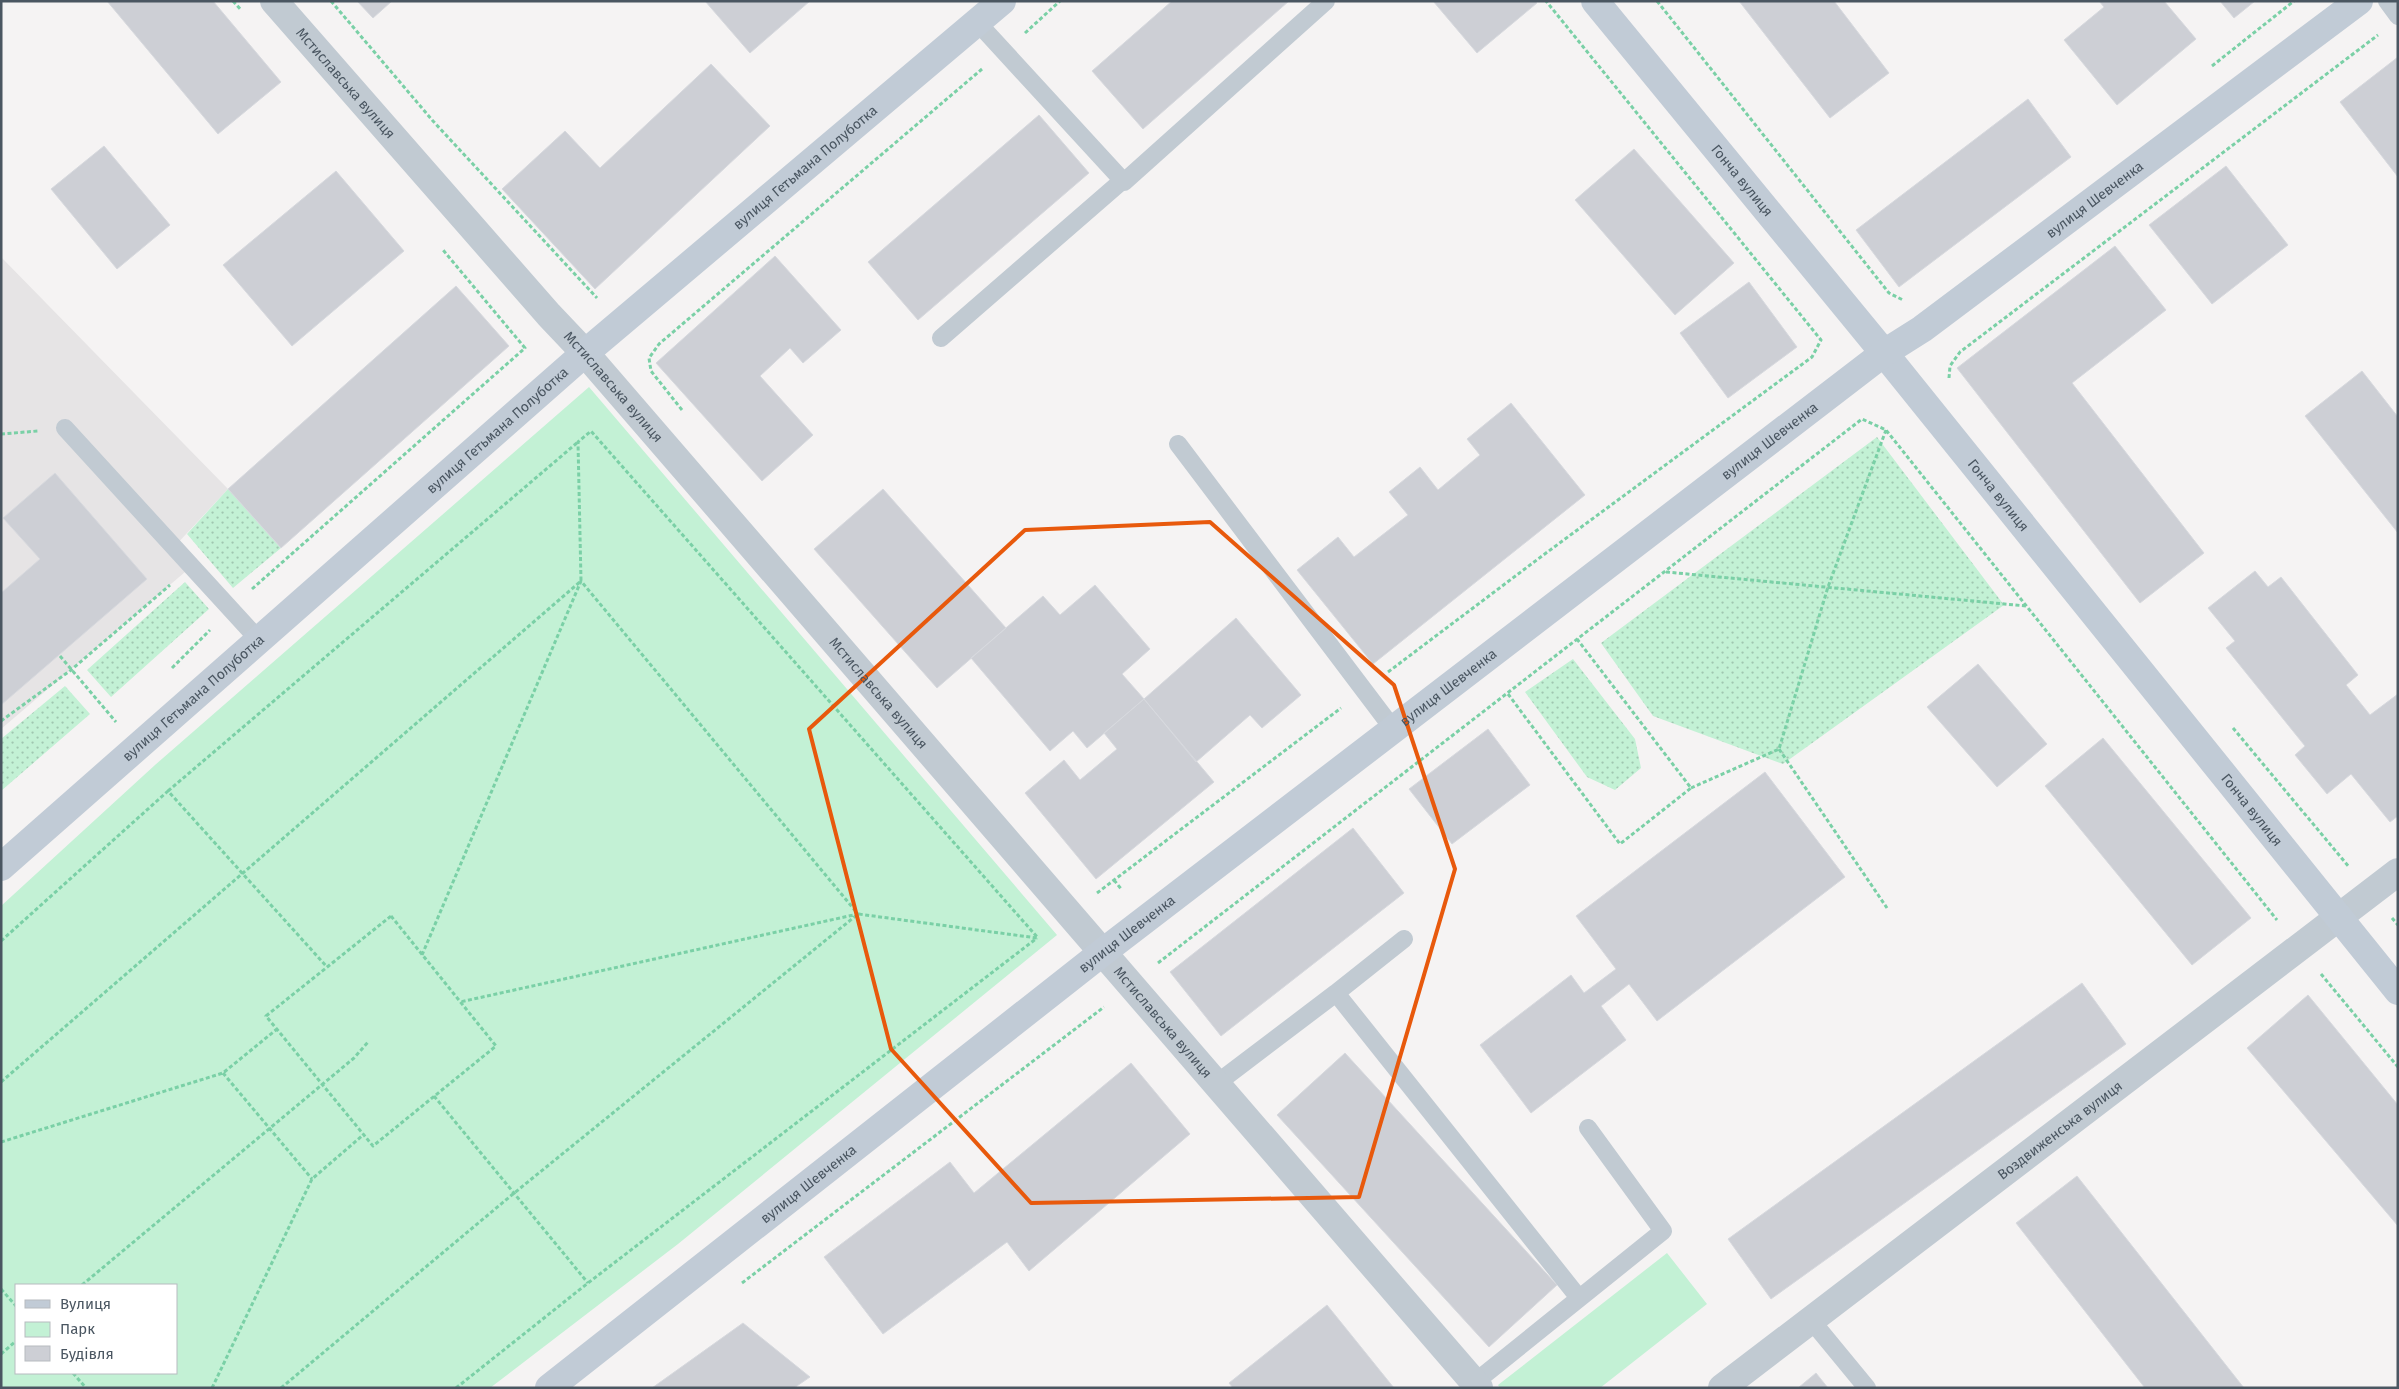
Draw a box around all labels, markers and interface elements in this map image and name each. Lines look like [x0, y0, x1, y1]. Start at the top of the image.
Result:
street label: Мстиславська вулиця [292, 24, 399, 142]
street label: вулиця Гетьмана Полуботка [730, 102, 881, 233]
street label: Гонча вулиця [1707, 141, 1776, 220]
street label: вулиця Шевченка [2043, 158, 2147, 242]
street label: Мстиславська вулиця [560, 328, 666, 446]
street label: вулиця Гетьмана Полуботка [423, 364, 572, 498]
street label: вулиця Шевченка [1718, 399, 1822, 484]
street label: Гонча вулиця [1964, 456, 2032, 535]
street label: вулиця Гетьмана Полуботка [119, 631, 268, 765]
street label: Мстиславська вулиця [826, 634, 931, 753]
street label: вулиця Шевченка [1397, 645, 1500, 730]
street label: Гонча вулиця [2217, 770, 2286, 850]
street label: вулиця Шевченка [1076, 892, 1179, 977]
street label: Мстиславська вулиця [1110, 963, 1215, 1082]
street label: Воздвиженська вулиця [1994, 1078, 2126, 1184]
street label: вулиця Шевченка [757, 1141, 860, 1227]
legend [15, 1284, 178, 1374]
text: Вулиця [60, 1295, 111, 1313]
text: Парк [60, 1320, 95, 1338]
text: Будівля [60, 1345, 114, 1363]

